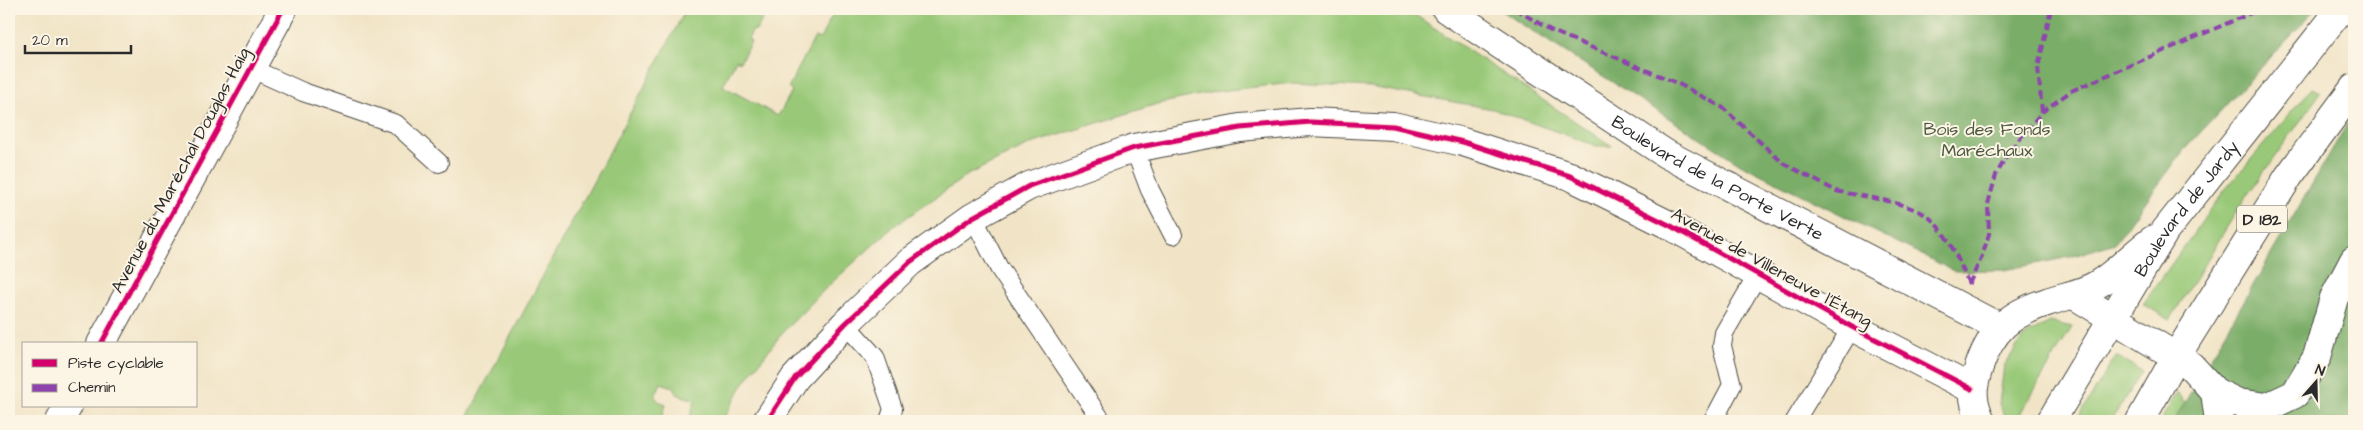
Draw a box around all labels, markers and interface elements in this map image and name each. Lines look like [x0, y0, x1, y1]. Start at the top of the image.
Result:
scale bar [25, 22, 131, 54]
text: 20 m [32, 30, 68, 51]
street label: Avenue du Maréchal Douglas Haig [105, 43, 257, 298]
street label: Boulevard de la Porte Verte [1606, 109, 1828, 247]
park label: Bois des Fonds Maréchaux [1924, 117, 2050, 163]
street label: Boulevard de Jardy [2128, 136, 2246, 282]
street label: Avenue de Villeneuve l'Étang [1666, 202, 1877, 334]
road number: D 182 [2237, 205, 2287, 232]
legend [22, 342, 198, 408]
text: Piste cyclable [68, 353, 164, 375]
north arrow [2290, 358, 2340, 408]
text: N [2313, 360, 2328, 382]
text: Chemin [68, 377, 116, 398]

